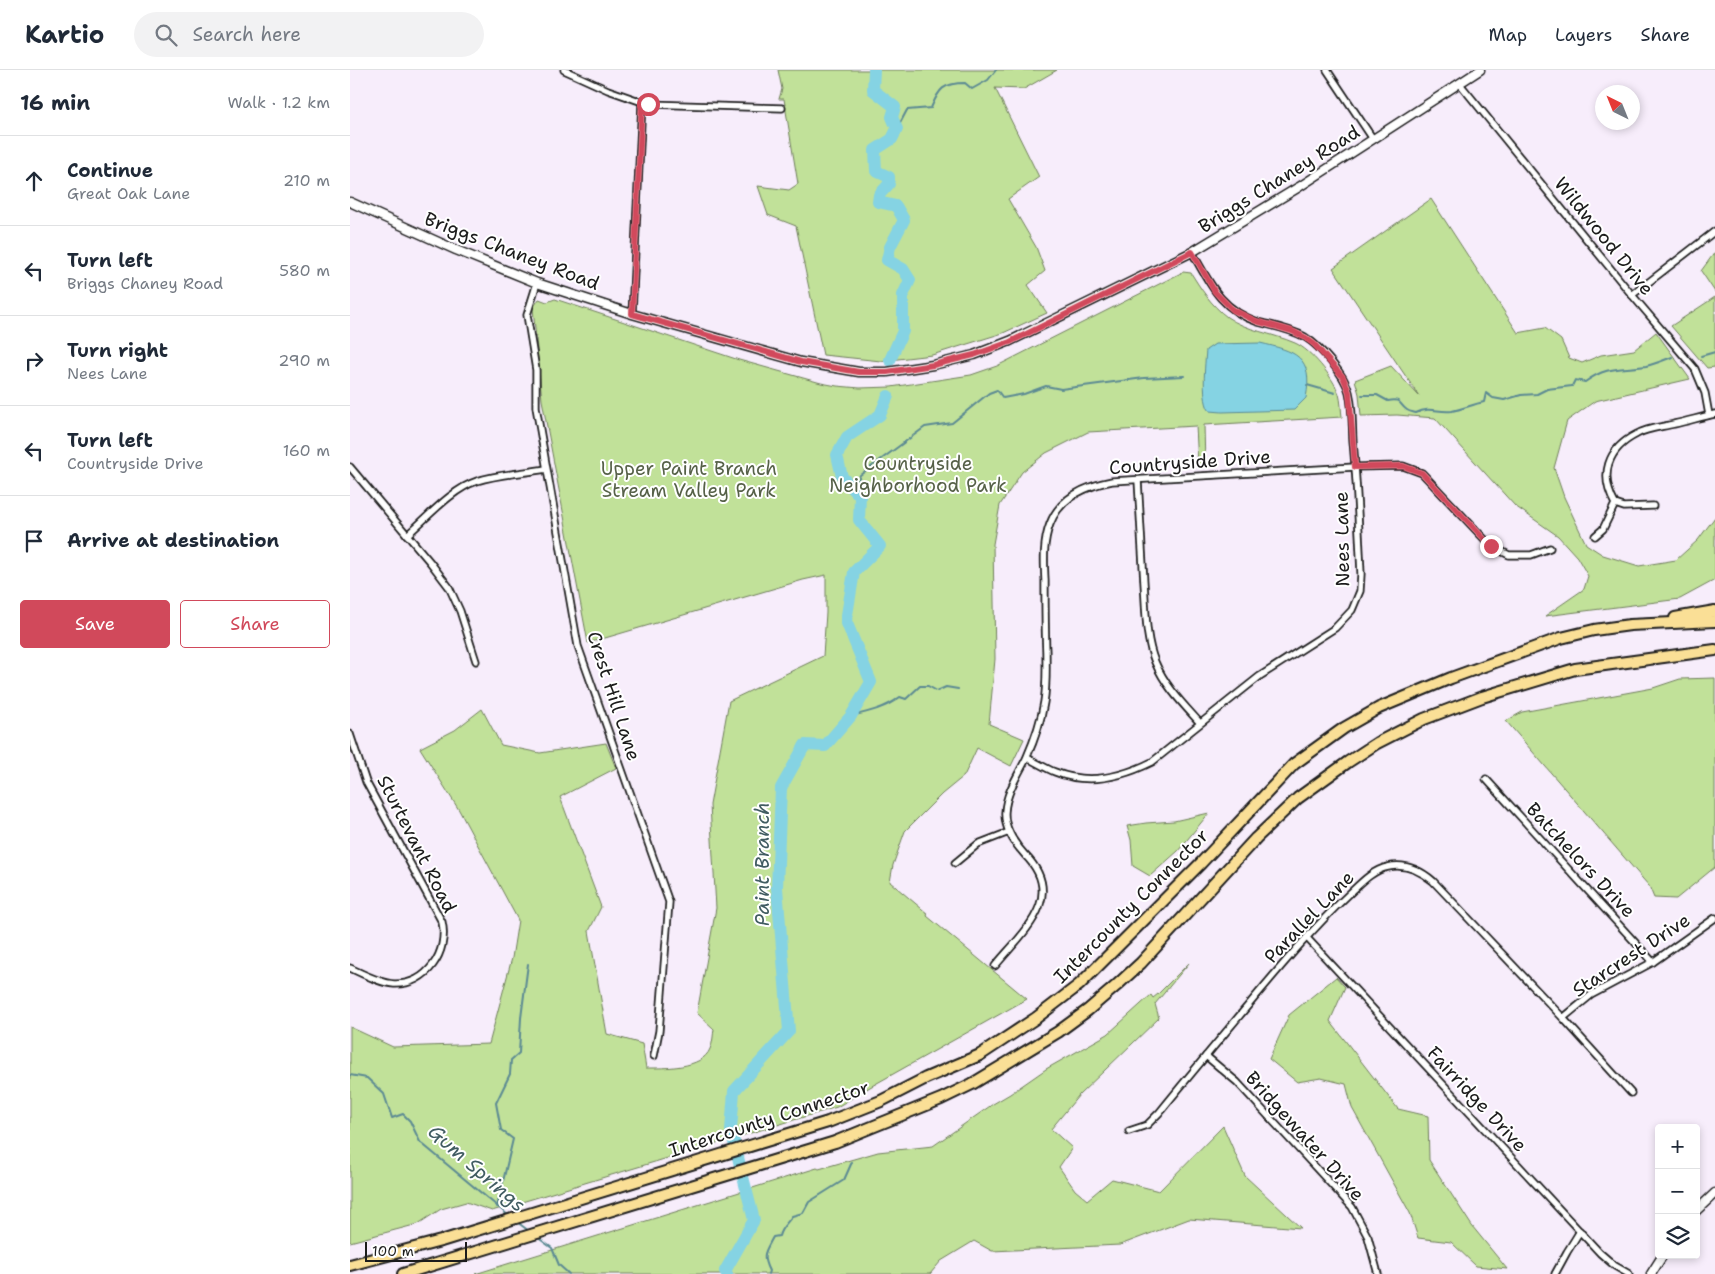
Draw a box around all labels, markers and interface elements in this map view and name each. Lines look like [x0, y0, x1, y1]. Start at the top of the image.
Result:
search box [134, 12, 484, 57]
text: Kartio [25, 19, 104, 51]
icon: search [152, 21, 180, 49]
text: Search here [192, 22, 301, 47]
text: Map [1489, 23, 1527, 47]
text: Layers [1555, 23, 1612, 47]
text: Share [1640, 23, 1690, 47]
north arrow [1595, 85, 1640, 130]
text: 16 min [20, 89, 90, 117]
text: Walk · 1.2 km [228, 92, 330, 113]
route start [637, 93, 660, 116]
street label: Briggs Chaney Road [1194, 119, 1364, 239]
text: Continue [67, 158, 153, 183]
icon: ahead [20, 167, 48, 195]
text: 210 m [283, 170, 330, 191]
street label: Wildwood Drive [1549, 172, 1659, 300]
text: Great Oak Lane [67, 183, 190, 204]
street label: Briggs Chaney Road [421, 206, 603, 296]
text: Turn left [67, 248, 153, 273]
icon: left [20, 257, 48, 285]
text: 580 m [279, 260, 330, 281]
text: Briggs Chaney Road [67, 273, 223, 294]
text: Turn right [67, 338, 168, 363]
icon: right [20, 347, 48, 375]
text: 290 m [278, 350, 330, 371]
text: Nees Lane [67, 363, 147, 384]
text: Turn left [67, 428, 153, 453]
icon: left [20, 437, 48, 465]
text: 160 m [283, 440, 330, 461]
street label: Countryside Drive [1108, 444, 1272, 480]
park label: Countryside Neighborhood Park [829, 451, 1007, 498]
text: Countryside Drive [67, 453, 204, 474]
park label: Upper Paint Branch Stream Valley Park [601, 456, 777, 503]
street label: Nees Lane [1329, 491, 1355, 587]
icon: arrive [20, 527, 48, 555]
text: Arrive at destination [67, 528, 279, 553]
route end [1480, 535, 1503, 558]
button: Save [20, 600, 170, 648]
button: Share [180, 600, 330, 648]
street label: Crest Hill Lane [581, 628, 647, 764]
street label: Sturtevant Road [372, 771, 462, 917]
street label: Batchelors Drive [1521, 797, 1641, 923]
water label: Paint Branch [749, 802, 775, 926]
street label: Intercounty Connector [1048, 823, 1214, 989]
street label: Parallel Lane [1259, 865, 1359, 969]
street label: Starcrest Drive [1567, 908, 1695, 1002]
street label: Fairridge Drive [1422, 1041, 1532, 1157]
street label: Bridgewater Drive [1240, 1066, 1370, 1206]
street label: Intercounty Connector [666, 1075, 872, 1163]
water label: Gum Springs [423, 1118, 531, 1218]
map controls [1655, 1124, 1700, 1259]
button: + [1655, 1124, 1700, 1169]
button: − [1655, 1169, 1700, 1214]
button: layers [1655, 1214, 1700, 1259]
scale bar [365, 1239, 468, 1262]
text: 100 m [372, 1242, 414, 1260]

